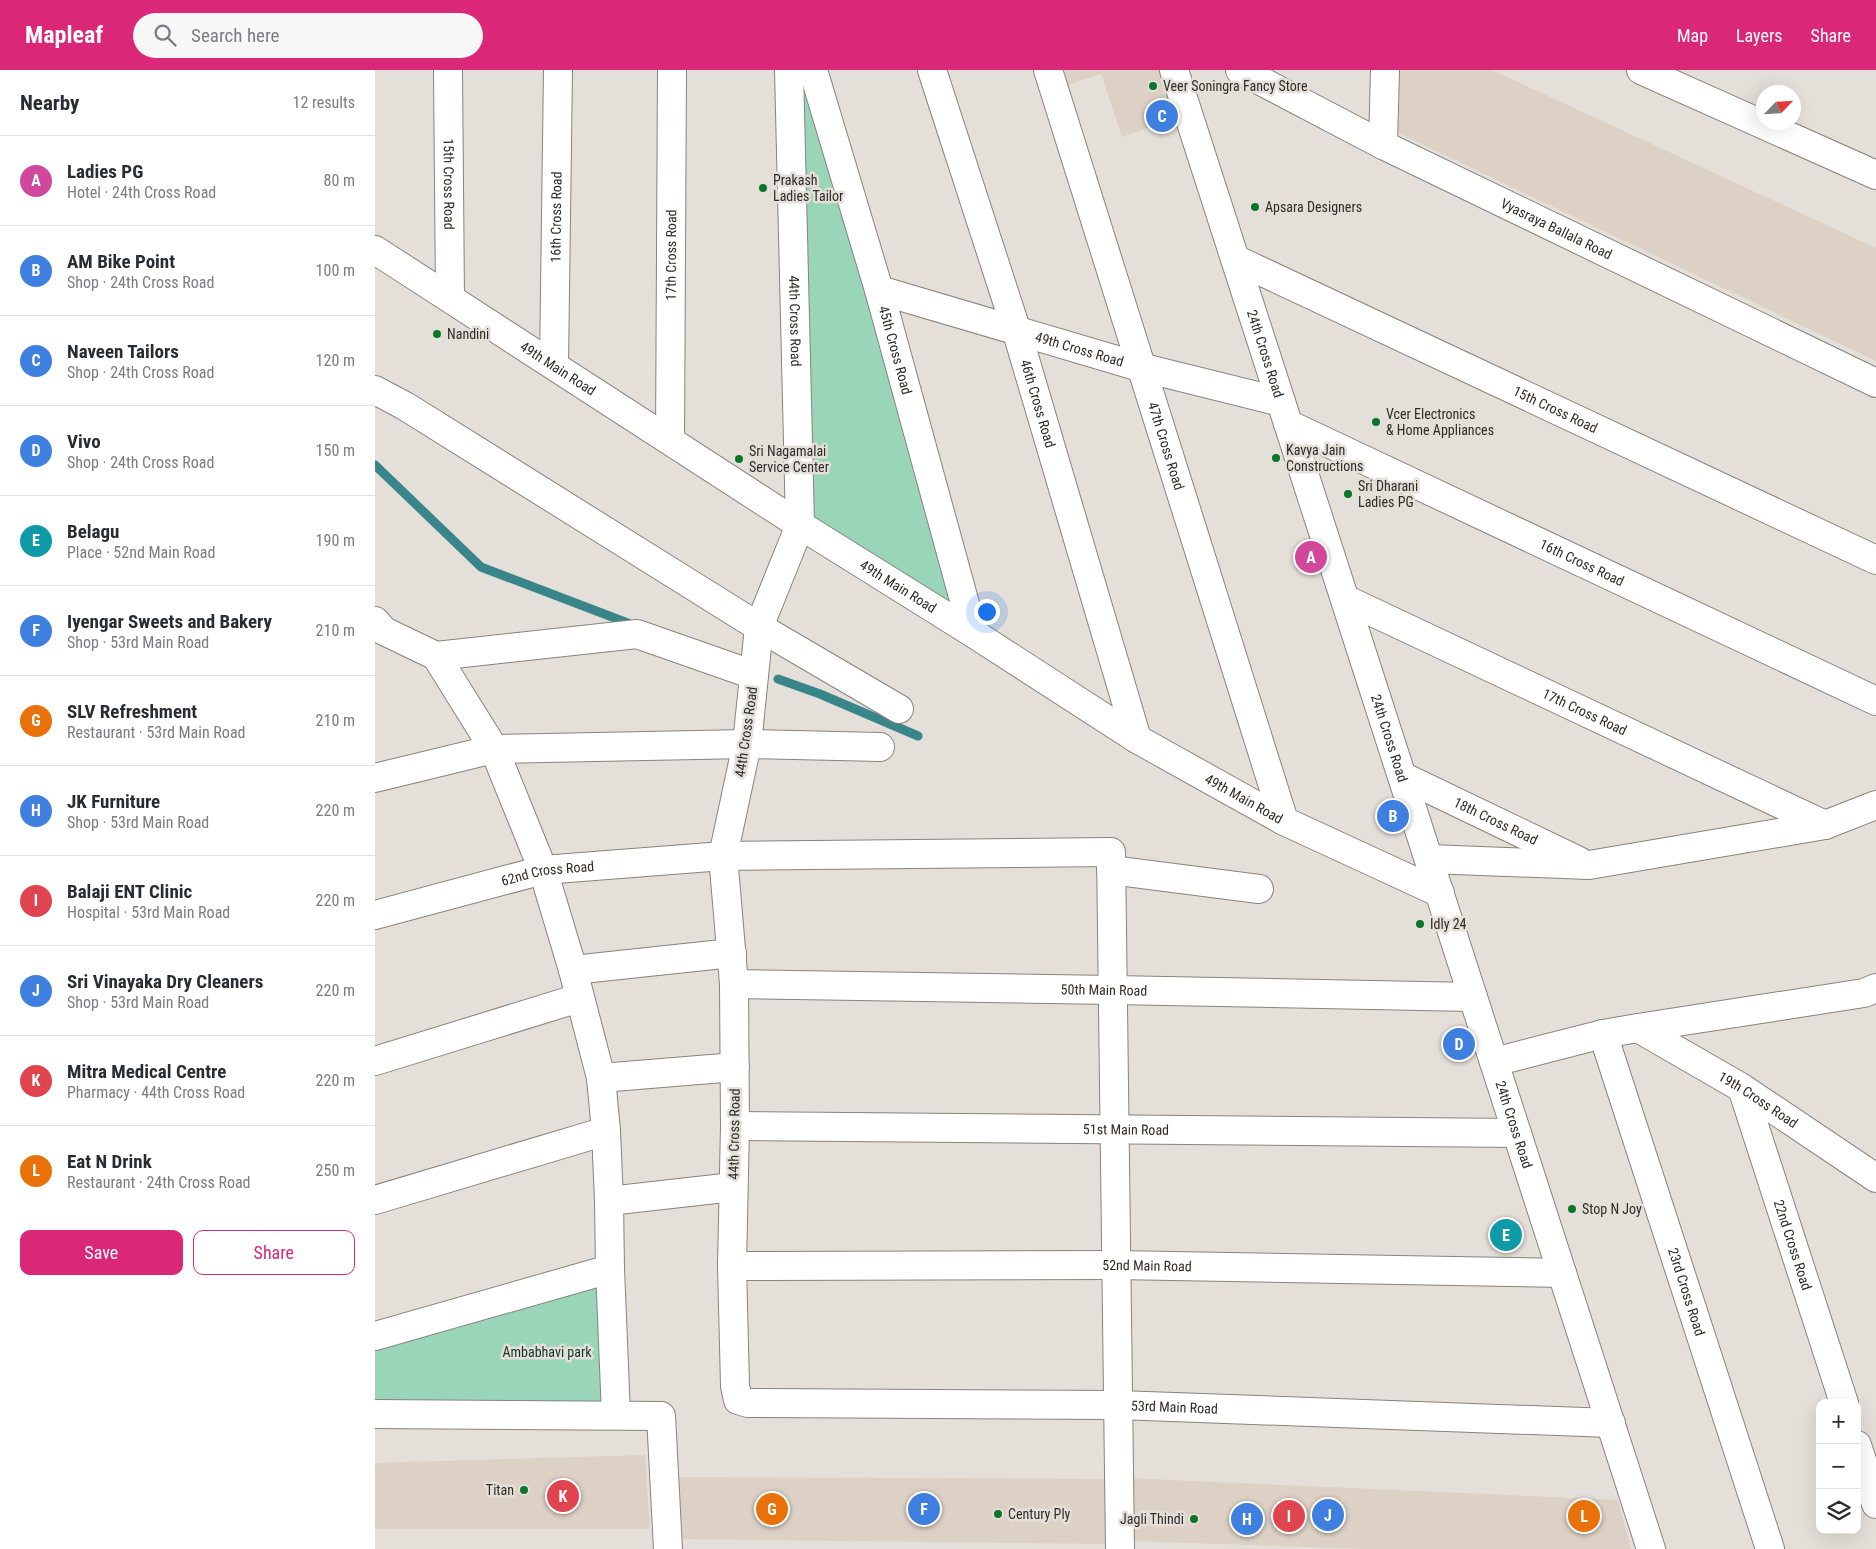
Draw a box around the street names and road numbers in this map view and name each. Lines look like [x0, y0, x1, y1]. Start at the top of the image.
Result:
street label: 15th Cross Road [441, 138, 457, 230]
street label: 16th Cross Road [547, 171, 565, 263]
street label: Vyasraya Ballala Road [1498, 195, 1615, 262]
street label: 17th Cross Road [663, 209, 679, 301]
street label: 44th Cross Road [786, 275, 804, 367]
street label: 45th Cross Road [876, 304, 915, 396]
street label: 24th Cross Road [1244, 308, 1287, 399]
street label: 49th Cross Road [1033, 329, 1125, 370]
street label: 49th Main Road [517, 338, 599, 399]
street label: 46th Cross Road [1017, 358, 1059, 450]
street label: 15th Cross Road [1511, 383, 1600, 436]
street label: 47th Cross Road [1145, 400, 1187, 492]
street label: 16th Cross Road [1537, 536, 1627, 589]
street label: 49th Main Road [857, 557, 939, 616]
street label: 17th Cross Road [1540, 685, 1629, 739]
street label: 44th Cross Road [732, 686, 760, 778]
street label: 24th Cross Road [1368, 692, 1411, 784]
street label: 49th Main Road [1202, 771, 1286, 827]
street label: 18th Cross Road [1451, 794, 1540, 848]
street label: 62nd Cross Road [499, 858, 595, 889]
street label: 50th Main Road [1061, 981, 1147, 999]
street label: 19th Cross Road [1716, 1068, 1801, 1131]
street label: 24th Cross Road [1492, 1079, 1536, 1170]
street label: 44th Cross Road [725, 1088, 743, 1180]
street label: 51st Main Road [1083, 1121, 1169, 1138]
street label: 22nd Cross Road [1771, 1198, 1815, 1292]
street label: 23rd Cross Road [1665, 1246, 1708, 1338]
street label: 52nd Main Road [1102, 1257, 1192, 1274]
street label: 53rd Main Road [1131, 1397, 1218, 1417]

